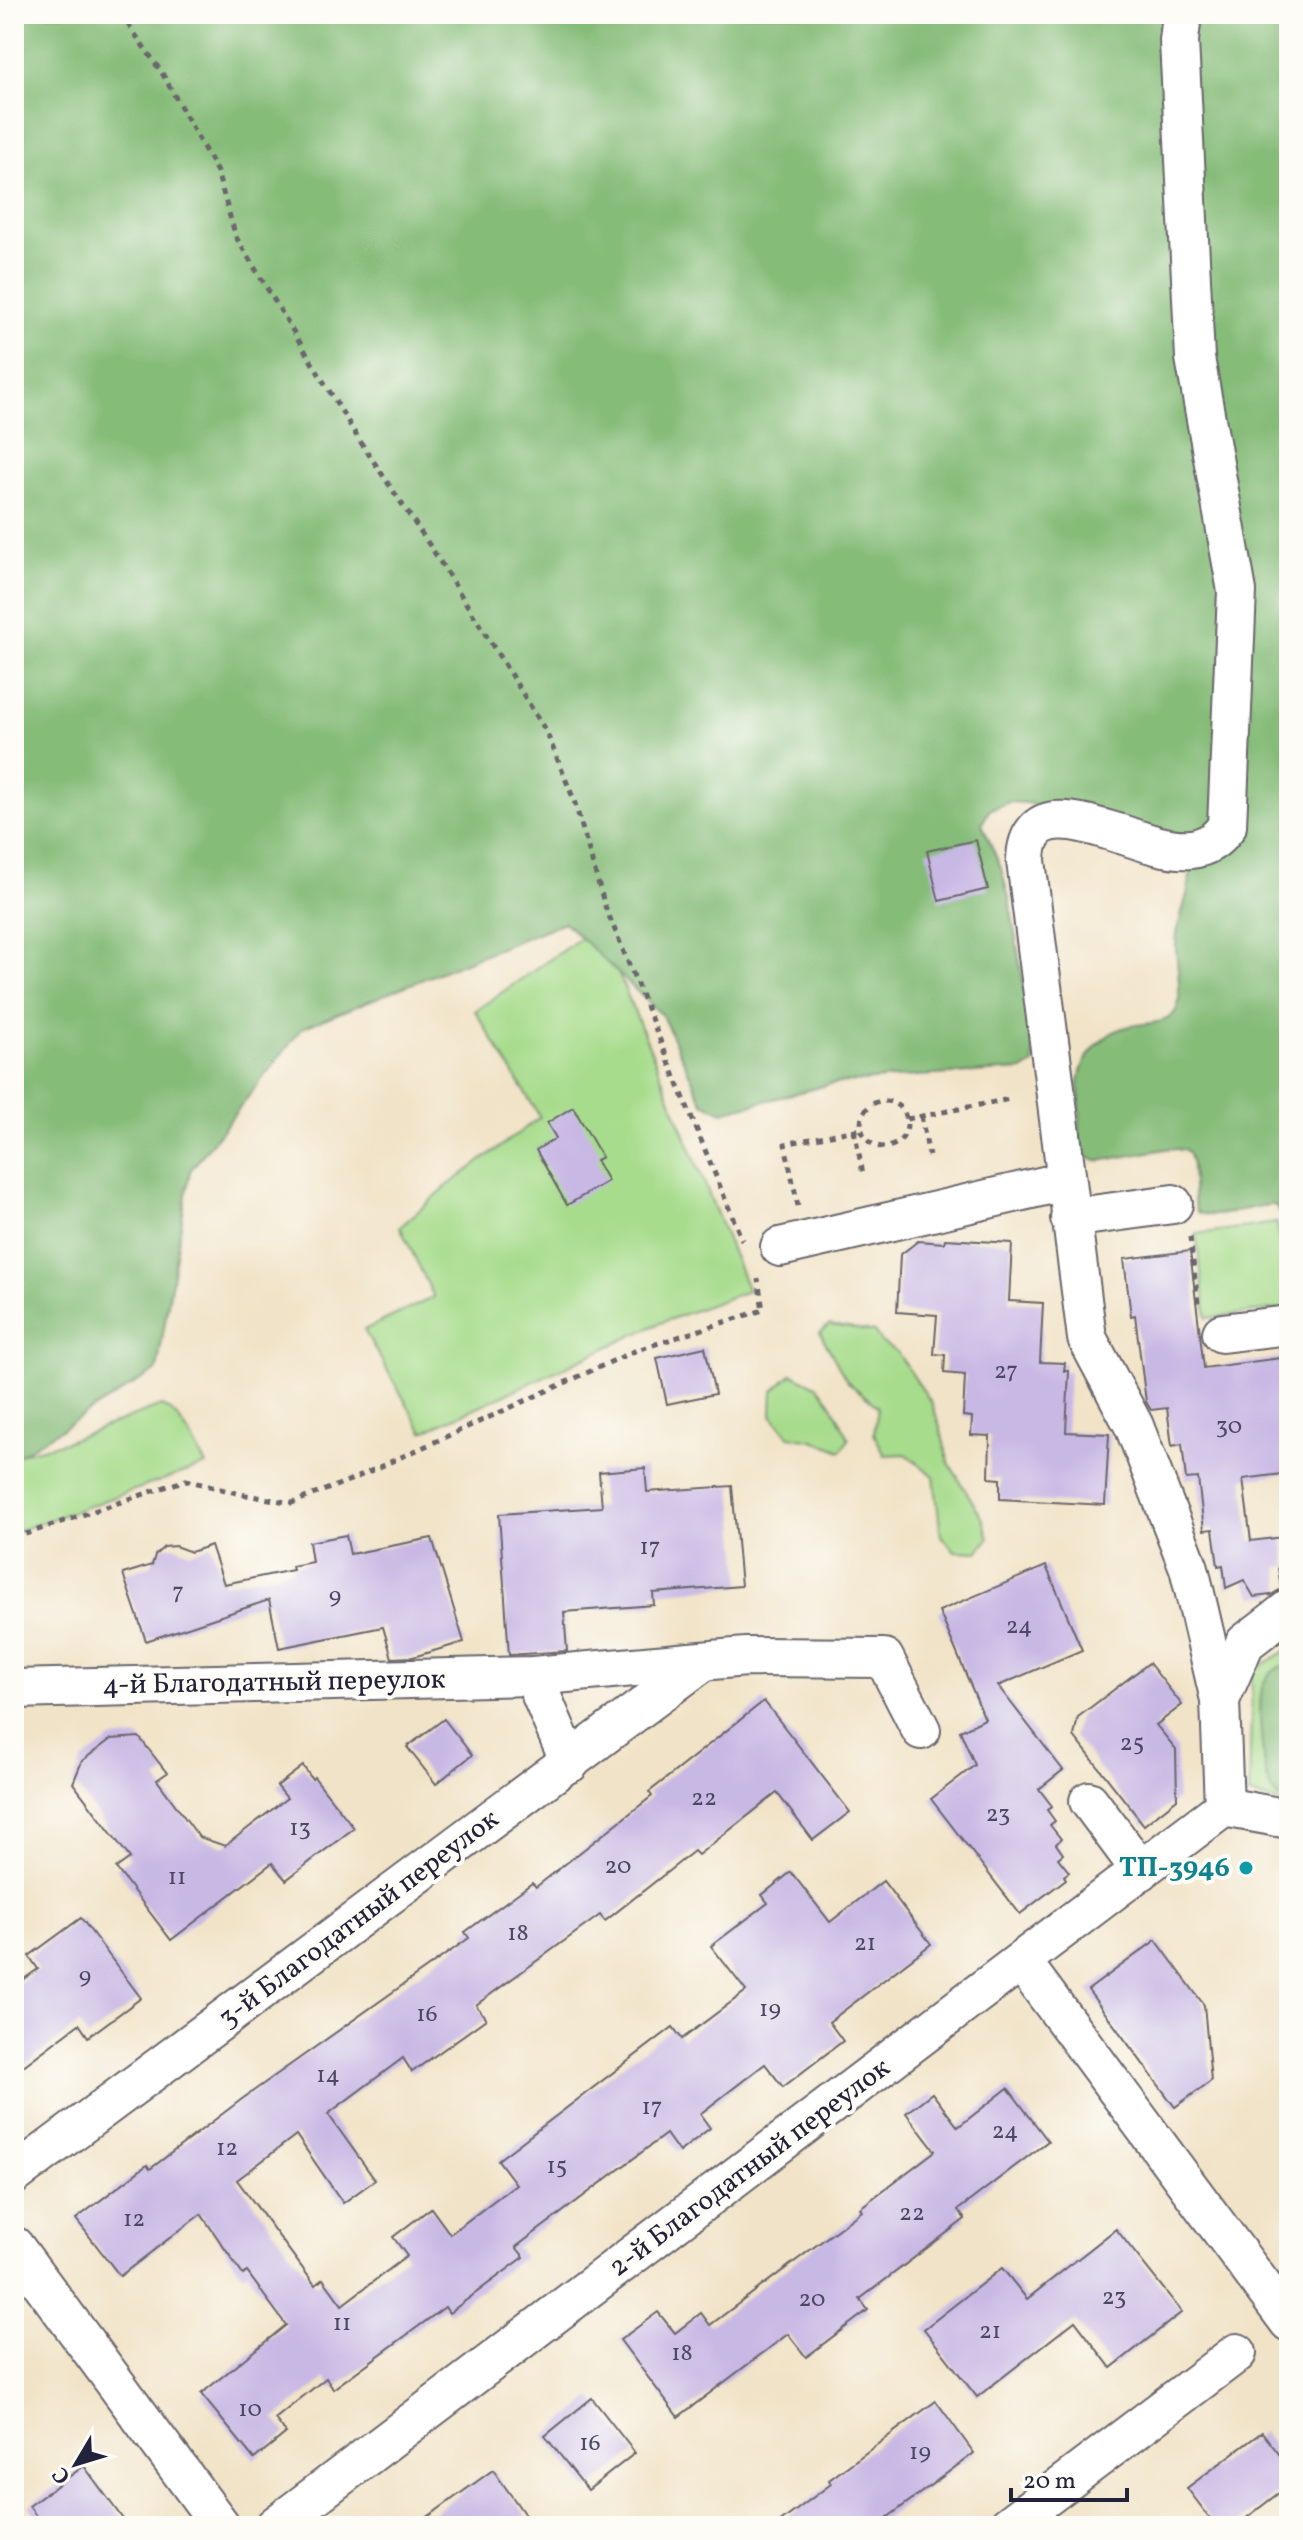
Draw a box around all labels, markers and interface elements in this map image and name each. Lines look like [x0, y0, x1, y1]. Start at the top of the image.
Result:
house number: 27 [994, 1355, 1018, 1389]
house number: 30 [1216, 1410, 1242, 1444]
house number: 17 [640, 1531, 660, 1565]
house number: 7 [172, 1576, 184, 1610]
house number: 9 [329, 1580, 341, 1614]
house number: 24 [1006, 1610, 1032, 1644]
street label: 4-й Благодатный переулок [102, 1661, 446, 1705]
house number: 25 [1120, 1727, 1144, 1761]
house number: 22 [691, 1782, 717, 1816]
house number: 23 [986, 1798, 1010, 1832]
street label: 3-й Благодатный переулок [211, 1800, 507, 2038]
house number: 13 [289, 1812, 311, 1846]
place label: ТП-3946 [1119, 1849, 1230, 1888]
house number: 20 [604, 1850, 632, 1884]
marker: ТП-3946 [1237, 1859, 1255, 1877]
house number: 11 [168, 1861, 186, 1895]
house number: 18 [507, 1917, 529, 1951]
house number: 21 [854, 1927, 876, 1961]
house number: 9 [79, 1960, 91, 1994]
house number: 19 [759, 1993, 781, 2027]
house number: 16 [416, 1998, 438, 2032]
street label: 2-й Благодатный переулок [601, 2049, 899, 2287]
house number: 14 [316, 2059, 340, 2093]
house number: 17 [642, 2091, 662, 2125]
house number: 24 [992, 2115, 1018, 2149]
house number: 12 [216, 2132, 238, 2166]
house number: 15 [547, 2150, 567, 2184]
house number: 22 [899, 2197, 925, 2231]
house number: 12 [123, 2203, 145, 2237]
house number: 23 [1102, 2281, 1126, 2315]
house number: 20 [798, 2283, 826, 2317]
house number: 11 [333, 2307, 351, 2341]
house number: 21 [979, 2315, 1001, 2349]
house number: 18 [671, 2337, 693, 2371]
house number: 10 [238, 2393, 262, 2427]
north arrow [36, 2424, 116, 2504]
house number: 16 [579, 2427, 601, 2461]
house number: 19 [909, 2436, 931, 2470]
scale bar [1011, 2452, 1127, 2502]
text: С [46, 2460, 79, 2490]
text: 20 m [1023, 2465, 1076, 2499]

